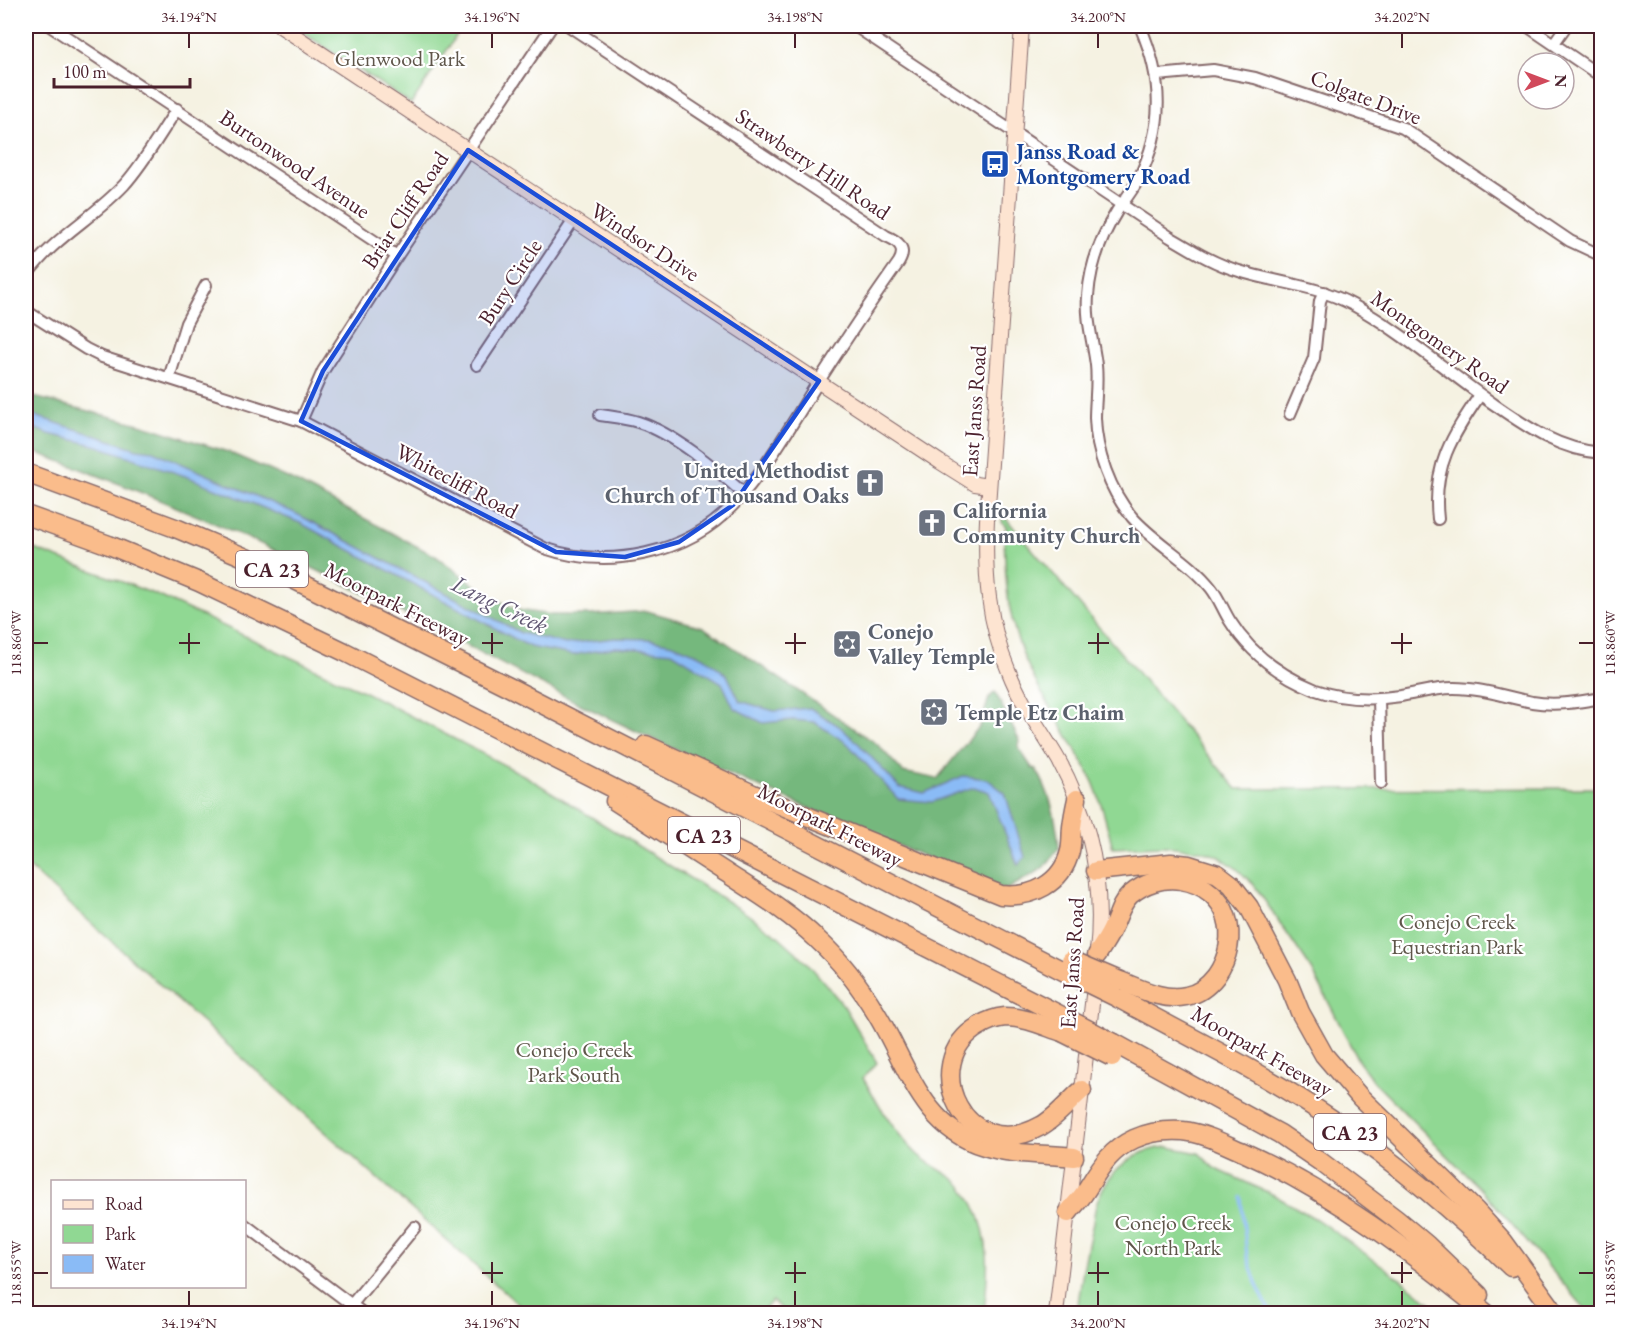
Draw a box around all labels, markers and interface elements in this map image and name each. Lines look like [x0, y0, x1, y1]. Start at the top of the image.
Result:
text: 34.194°N [161, 7, 217, 26]
text: 34.196°N [464, 7, 520, 26]
text: 34.198°N [767, 7, 823, 26]
text: 34.200°N [1070, 7, 1126, 26]
text: 34.202°N [1374, 7, 1430, 26]
park label: Glenwood Park [335, 44, 466, 73]
scale bar [54, 51, 190, 89]
north arrow [1516, 51, 1576, 111]
text: 100 m [63, 60, 107, 83]
street label: Colgate Drive [1306, 63, 1426, 132]
text: N [1550, 75, 1571, 88]
street label: Strawberry Hill Road [730, 101, 897, 227]
street label: Burtonwood Avenue [214, 103, 376, 225]
place label: Janss Road & Montgomery Road [1014, 137, 1190, 191]
street label: Briar Cliff Road [355, 145, 455, 274]
bus stop icon: Janss Road & Montgomery Road [979, 148, 1011, 180]
street label: Windsor Drive [585, 196, 705, 288]
street label: Bury Circle [471, 233, 549, 331]
street label: Montgomery Road [1365, 284, 1516, 401]
street label: East Janss Road [955, 343, 993, 478]
street label: Whitecliff Road [391, 437, 524, 526]
place label: United Methodist Church of Thousand Oaks [605, 456, 850, 510]
church icon: United Methodist Church of Thousand Oaks [854, 467, 886, 499]
place label: California Community Church [953, 496, 1140, 550]
church icon: California Community Church [916, 507, 948, 539]
road number: CA 23 [236, 551, 308, 587]
street label: Moorpark Freeway [320, 555, 475, 653]
water label: Lang Creek [446, 567, 553, 641]
text: 118.860°W [6, 610, 25, 675]
text: 118.860°W [1600, 610, 1619, 675]
place label: Conejo Valley Temple [868, 617, 995, 671]
synagogue icon: Conejo Valley Temple [831, 628, 863, 660]
synagogue icon: Temple Etz Chaim [918, 696, 950, 728]
place label: Temple Etz Chaim [955, 698, 1124, 727]
street label: Moorpark Freeway [753, 776, 908, 874]
road number: CA 23 [668, 817, 740, 853]
street label: East Janss Road [1053, 895, 1091, 1030]
park label: Conejo Creek Equestrian Park [1391, 907, 1524, 961]
street label: Moorpark Freeway [1186, 999, 1338, 1103]
park label: Conejo Creek Park South [515, 1035, 633, 1089]
road number: CA 23 [1314, 1114, 1386, 1150]
legend [51, 1180, 246, 1288]
text: Road [105, 1192, 144, 1215]
park label: Conejo Creek North Park [1114, 1208, 1232, 1262]
text: Park [105, 1222, 136, 1245]
text: 118.855°W [6, 1240, 25, 1305]
text: 118.855°W [1600, 1240, 1619, 1305]
text: Water [105, 1252, 146, 1275]
text: 34.194°N [161, 1313, 217, 1332]
text: 34.196°N [464, 1313, 520, 1332]
text: 34.198°N [767, 1313, 823, 1332]
text: 34.200°N [1070, 1313, 1126, 1332]
text: 34.202°N [1374, 1313, 1430, 1332]

